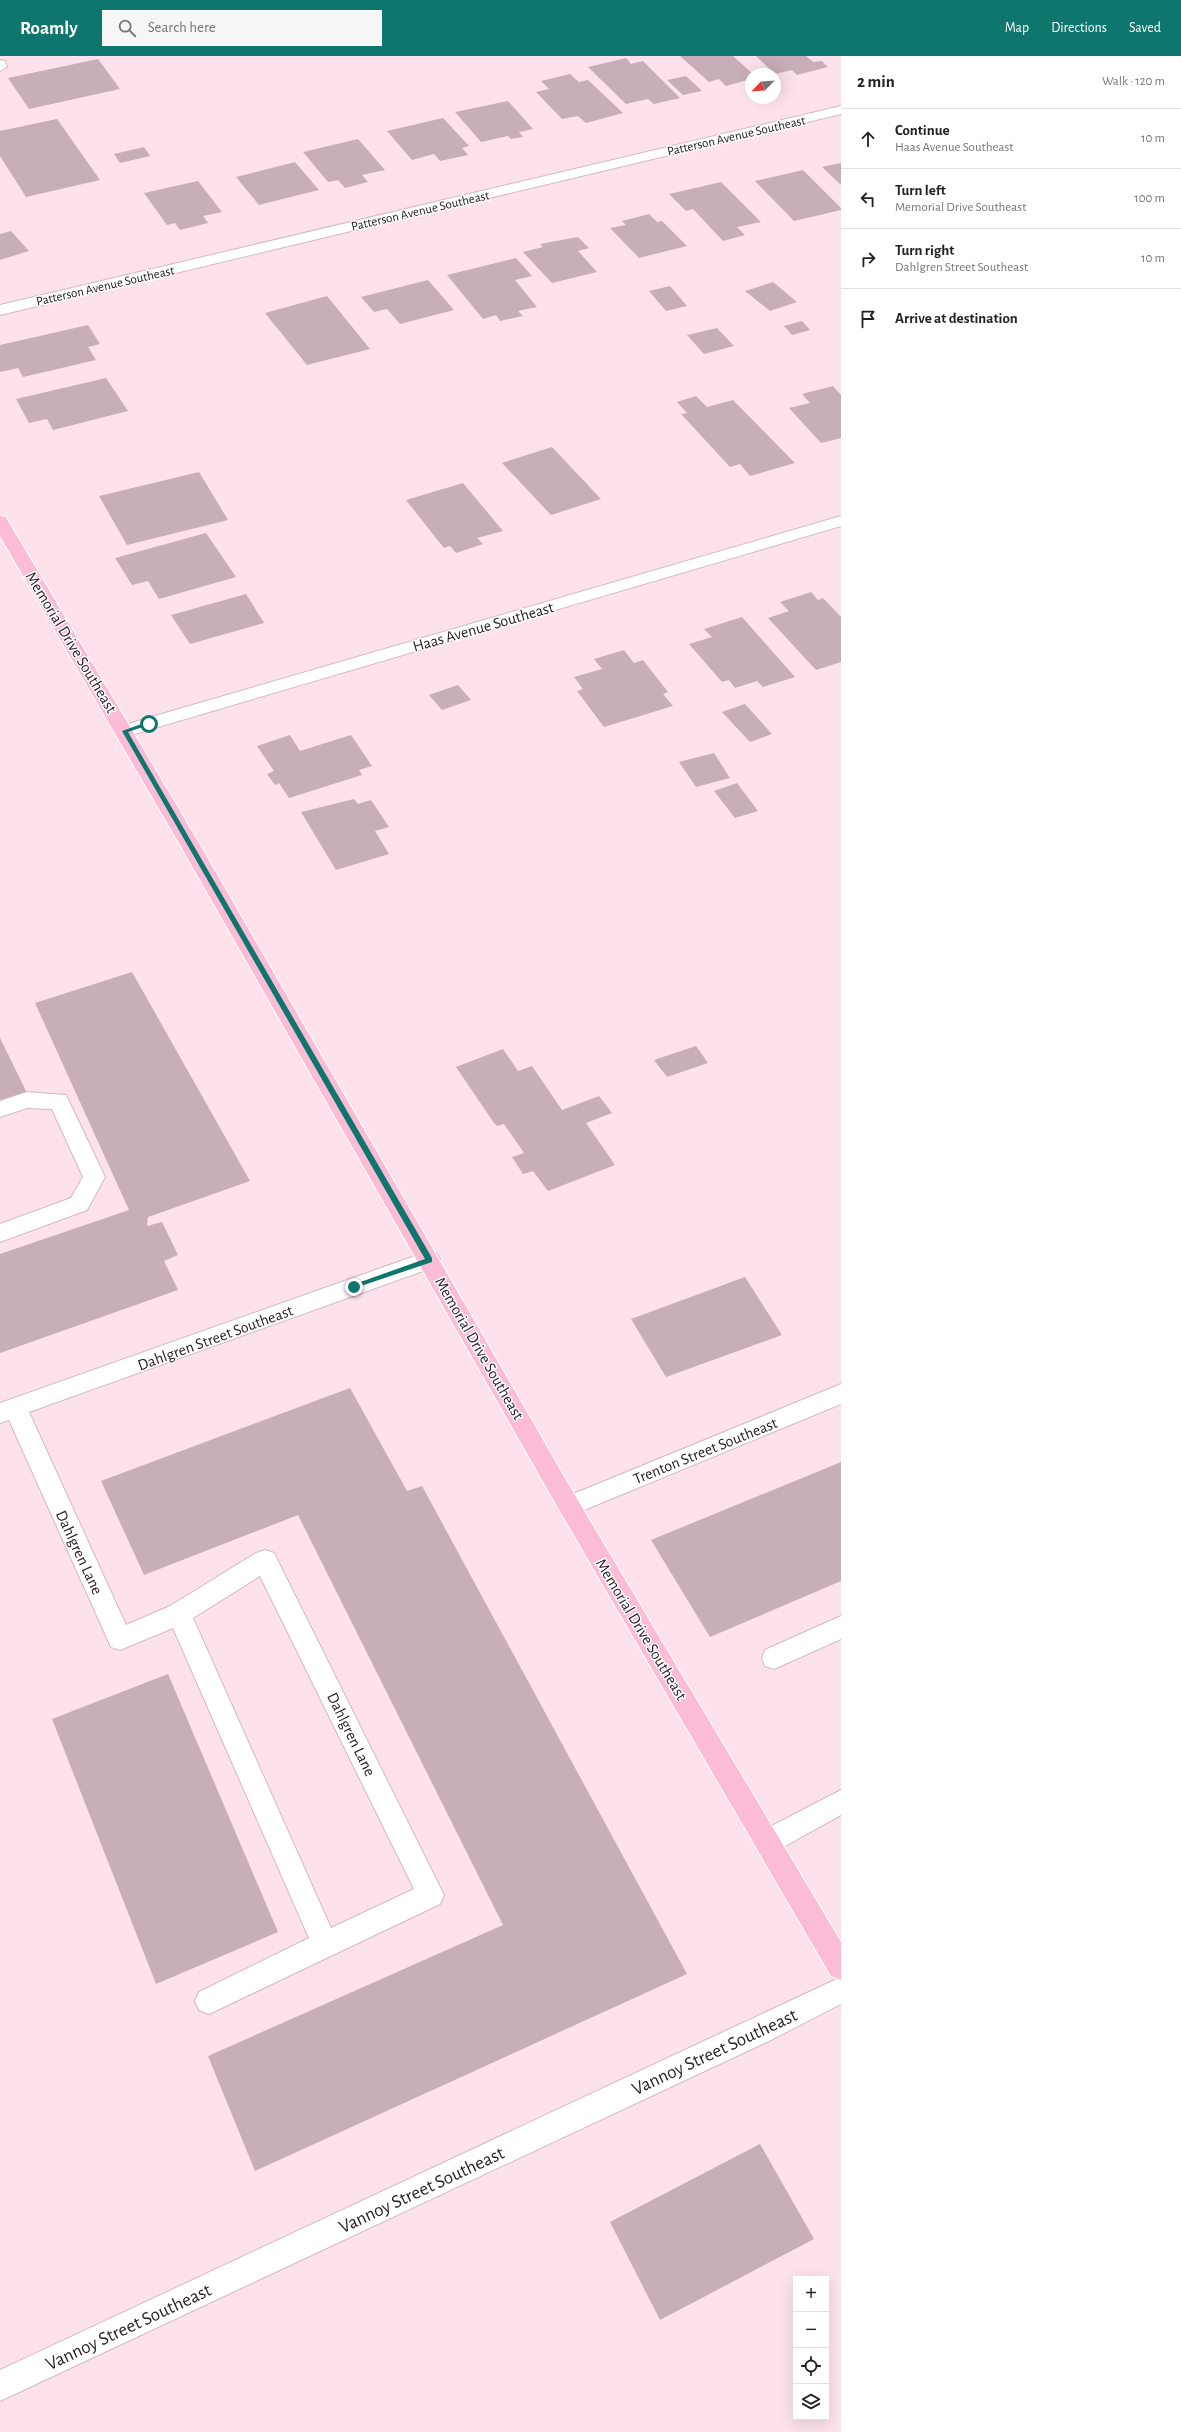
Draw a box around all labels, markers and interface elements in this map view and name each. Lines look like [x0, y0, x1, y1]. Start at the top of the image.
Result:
search box [102, 10, 382, 46]
icon: search [116, 17, 138, 39]
text: Roamly [20, 19, 78, 38]
text: Search here [148, 20, 216, 35]
text: Map [1005, 21, 1029, 35]
text: Directions [1051, 21, 1107, 35]
text: Saved [1129, 21, 1161, 35]
north arrow [745, 68, 781, 104]
text: 2 min [857, 73, 895, 90]
text: Walk · 120 m [1102, 75, 1165, 88]
street label: Patterson Avenue Southeast [666, 114, 807, 159]
text: Continue [895, 123, 950, 138]
icon: ahead [857, 128, 879, 150]
text: 10 m [1141, 132, 1165, 145]
text: Haas Avenue Southeast [895, 141, 1013, 154]
text: Turn left [895, 183, 946, 198]
icon: left [857, 188, 879, 210]
street label: Patterson Avenue Southeast [350, 189, 491, 234]
text: 100 m [1134, 192, 1165, 205]
text: Memorial Drive Southeast [895, 201, 1026, 214]
text: Turn right [895, 243, 954, 258]
icon: right [857, 248, 879, 270]
text: 10 m [1141, 252, 1165, 265]
text: Dahlgren Street Southeast [895, 261, 1028, 274]
street label: Patterson Avenue Southeast [35, 264, 176, 309]
icon: arrive [857, 308, 879, 330]
text: Arrive at destination [895, 311, 1018, 326]
street label: Memorial Drive Southeast [23, 569, 120, 716]
street label: Haas Avenue Southeast [411, 599, 556, 655]
route start [140, 715, 158, 733]
street label: Memorial Drive Southeast [432, 1275, 526, 1422]
route end [345, 1278, 363, 1296]
street label: Dahlgren Street Southeast [136, 1302, 295, 1374]
street label: Trenton Street Southeast [631, 1415, 780, 1487]
street label: Dahlgren Lane [53, 1508, 106, 1597]
street label: Memorial Drive Southeast [593, 1556, 690, 1703]
street label: Dahlgren Lane [324, 1690, 378, 1779]
street label: Vannoy Street Southeast [629, 2006, 800, 2099]
street label: Vannoy Street Southeast [336, 2144, 507, 2237]
map controls [793, 2276, 829, 2420]
button: + [793, 2276, 829, 2312]
street label: Vannoy Street Southeast [43, 2281, 214, 2374]
button: − [793, 2312, 829, 2348]
button: locate [793, 2348, 829, 2384]
button: layers [793, 2384, 829, 2420]

